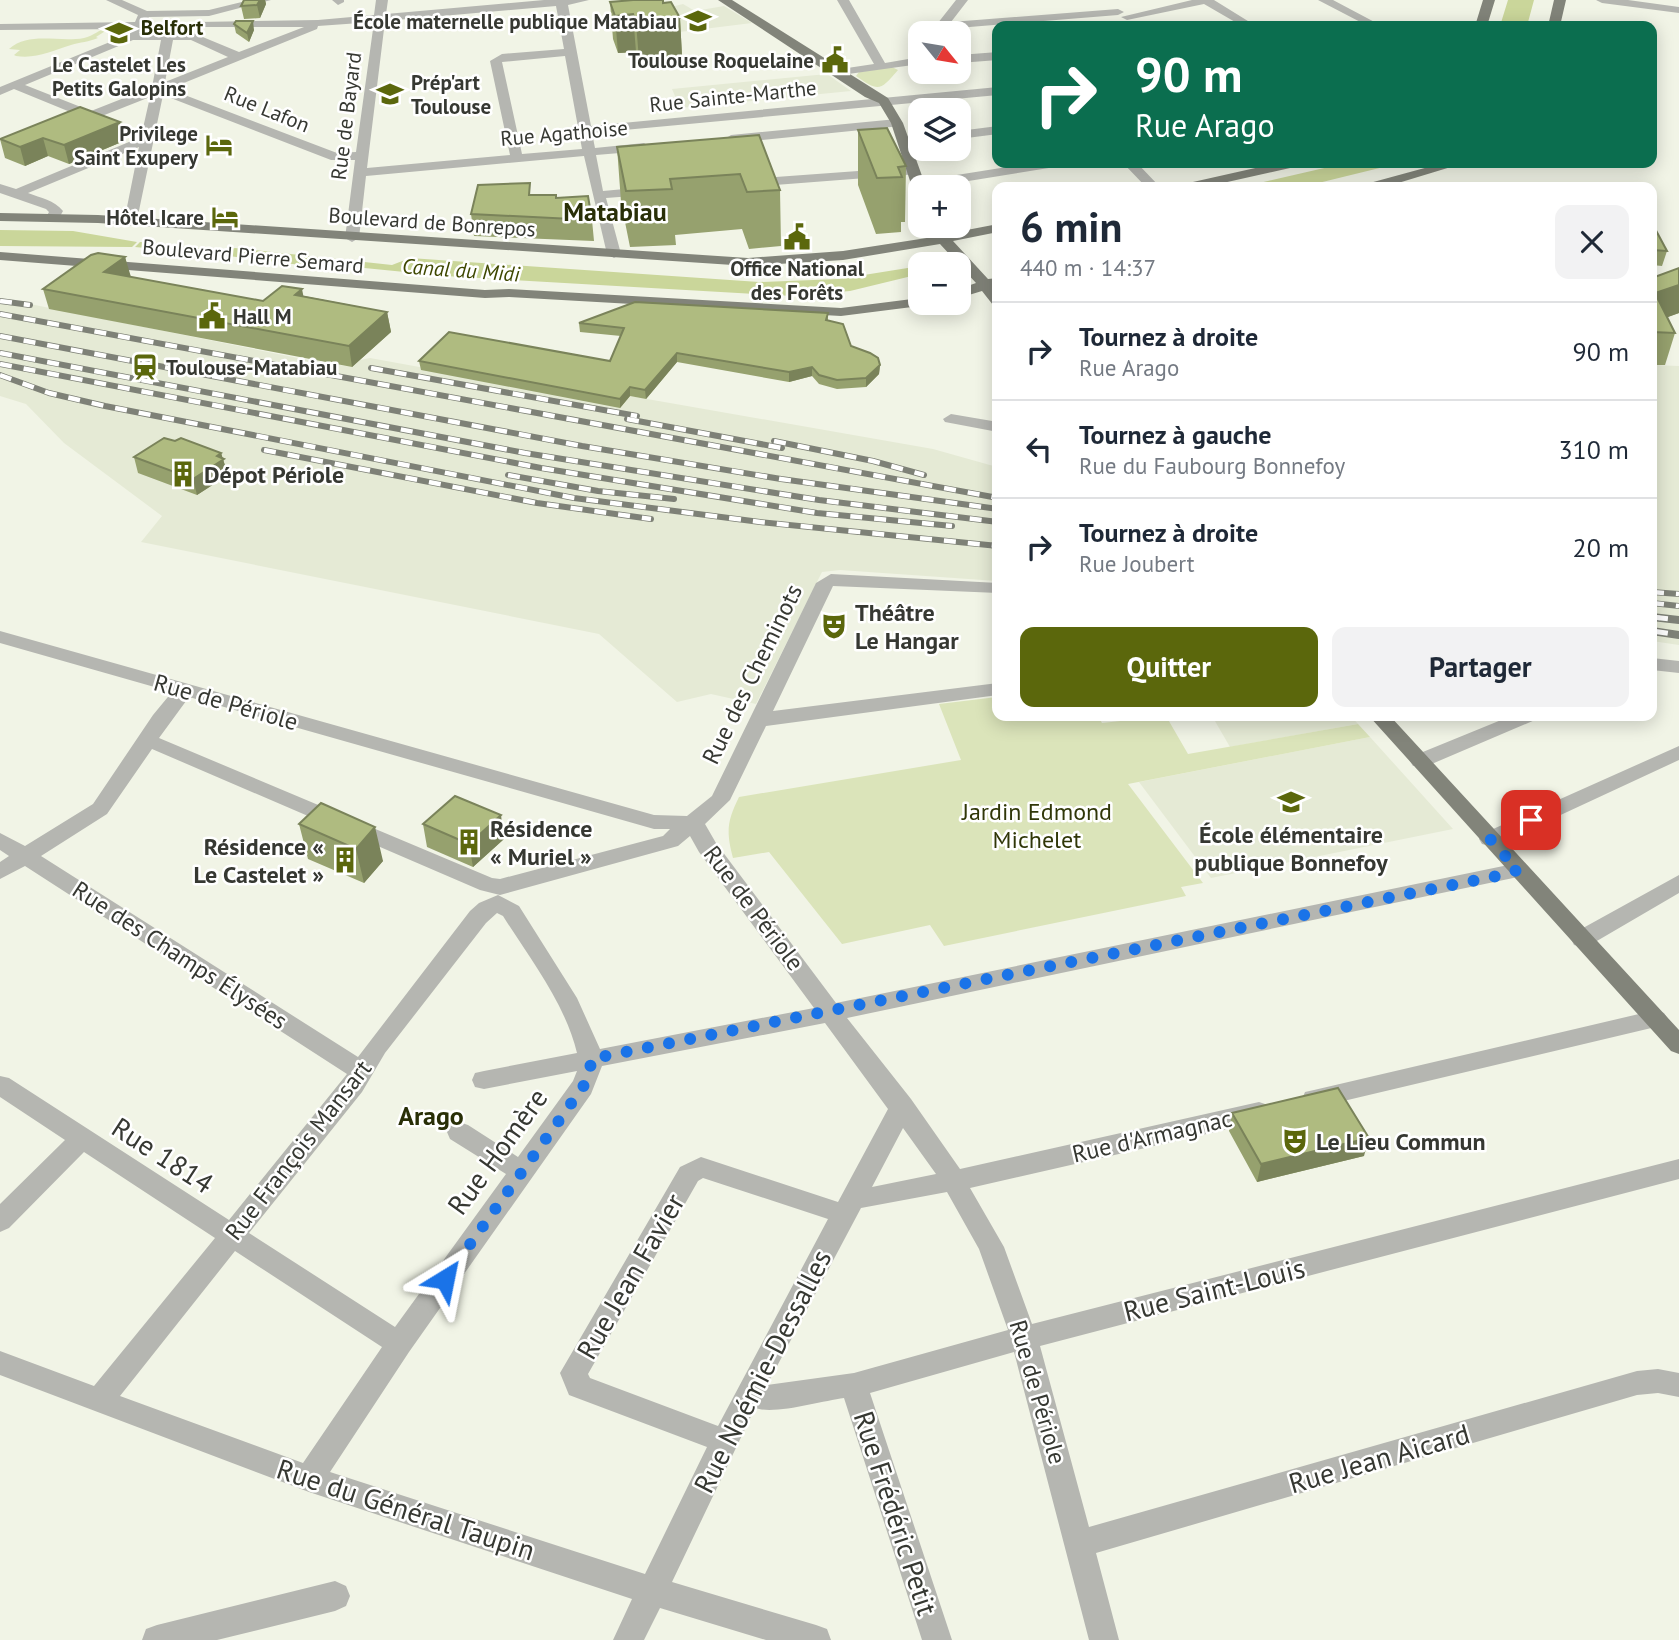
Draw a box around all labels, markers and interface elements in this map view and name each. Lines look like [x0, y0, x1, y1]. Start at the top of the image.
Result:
school or university icon: École maternelle publique Matabiau [683, 6, 713, 36]
place label: École maternelle publique Matabiau [353, 8, 677, 35]
district label: Belfort [141, 14, 204, 41]
school or university icon: Le Castelet Les Petits Galopins [104, 18, 134, 48]
north arrow [908, 21, 971, 84]
map controls [908, 21, 971, 315]
text: 90 m [1135, 42, 1242, 106]
public building icon: Toulouse Roquelaine [820, 45, 850, 75]
place label: Toulouse Roquelaine [628, 47, 814, 74]
icon: right [1020, 49, 1111, 140]
street label: Rue de Bayard [325, 50, 367, 182]
place label: Le Castelet Les Petits Galopins [52, 51, 186, 102]
place label: Prép'art Toulouse [411, 69, 491, 120]
street label: Rue Sainte-Marthe [648, 74, 818, 118]
school or university icon: Prép'art Toulouse [375, 79, 405, 109]
street label: Rue Lafon [220, 80, 314, 138]
button: layers [908, 98, 971, 161]
text: Rue Arago [1135, 104, 1275, 146]
street label: Rue Agathoise [499, 114, 629, 152]
place label: Privilege Saint Exupery [74, 120, 199, 171]
hotel icon: Privilege Saint Exupery [204, 130, 234, 160]
button: + [908, 175, 971, 238]
district label: Matabiau [563, 195, 667, 228]
text: 6 min [1020, 199, 1122, 254]
street label: Boulevard de Bonrepos [328, 201, 536, 243]
hotel icon: Hôtel Icare [210, 202, 240, 232]
place label: Hôtel Icare [106, 204, 204, 231]
button: close [1555, 205, 1629, 279]
public building icon: Office National des Forêts [782, 222, 812, 252]
street label: Boulevard Pierre Semard [141, 233, 365, 279]
water label: Canal du Midi [401, 252, 521, 288]
button: − [908, 252, 971, 315]
text: 440 m · 14:37 [1020, 253, 1156, 282]
place label: Office National des Forêts [730, 255, 865, 306]
public building icon: Hall M [197, 301, 227, 331]
place label: Hall M [233, 303, 292, 330]
text: Tournez à droite [1079, 320, 1258, 353]
icon: right [1020, 332, 1058, 370]
text: 90 m [1573, 335, 1629, 368]
station icon: Toulouse-Matabiau [130, 352, 160, 382]
text: Rue Arago [1079, 353, 1179, 382]
place label: Toulouse-Matabiau [166, 354, 337, 381]
text: Tournez à gauche [1079, 418, 1271, 451]
icon: left [1020, 430, 1058, 468]
text: 310 m [1558, 433, 1629, 466]
text: Rue du Faubourg Bonnefoy [1079, 451, 1345, 480]
building icon: Dépot Périole [168, 459, 198, 489]
place label: Dépot Périole [204, 459, 344, 490]
text: Tournez à droite [1079, 516, 1258, 549]
icon: right [1020, 528, 1058, 566]
text: 20 m [1573, 531, 1629, 564]
text: Rue Joubert [1079, 549, 1195, 578]
street label: Rue des Cheminots [695, 579, 809, 769]
place label: Théâtre Le Hangar [855, 597, 959, 656]
theatre icon: Théâtre Le Hangar [819, 611, 849, 641]
button: Quitter [1020, 627, 1318, 707]
button: Partager [1332, 627, 1629, 707]
street label: Rue de Périole [150, 667, 302, 737]
school or university icon: École élémentaire publique Bonnefoy [1276, 787, 1306, 817]
pin [1501, 790, 1561, 850]
park label: Jardin Edmond Michelet [961, 796, 1112, 855]
icon: arrive [1512, 801, 1550, 839]
place label: Résidence « Muriel » [490, 813, 592, 872]
place label: École élémentaire publique Bonnefoy [1194, 819, 1388, 878]
building icon: Résidence « Muriel » [454, 827, 484, 857]
place label: Résidence « Le Castelet » [194, 831, 324, 890]
street label: Rue de Périole [697, 839, 811, 977]
building icon: Résidence « Le Castelet » [330, 845, 360, 875]
street label: Rue des Champs Élysées [67, 874, 293, 1036]
street label: Rue François Mansart [218, 1054, 378, 1246]
street label: Rue Homère [439, 1080, 555, 1222]
district label: Arago [398, 1099, 464, 1132]
street label: Rue d'Armagnac [1069, 1103, 1235, 1169]
street label: Rue 1814 [105, 1108, 221, 1202]
theatre icon: Le Lieu Commun [1280, 1126, 1310, 1156]
place label: Le Lieu Commun [1316, 1126, 1486, 1157]
street label: Rue Jean Favier [568, 1186, 693, 1366]
position arrow [408, 1242, 482, 1316]
street label: Rue Noémie-Dessalles [685, 1243, 839, 1499]
street label: Rue Saint-Louis [1119, 1249, 1309, 1329]
street label: Rue de Périole [1003, 1316, 1073, 1468]
street label: Rue Frédéric Petit [846, 1406, 947, 1620]
street label: Rue Jean Aicard [1284, 1415, 1474, 1501]
street label: Rue du Général Taupin [272, 1450, 540, 1568]

